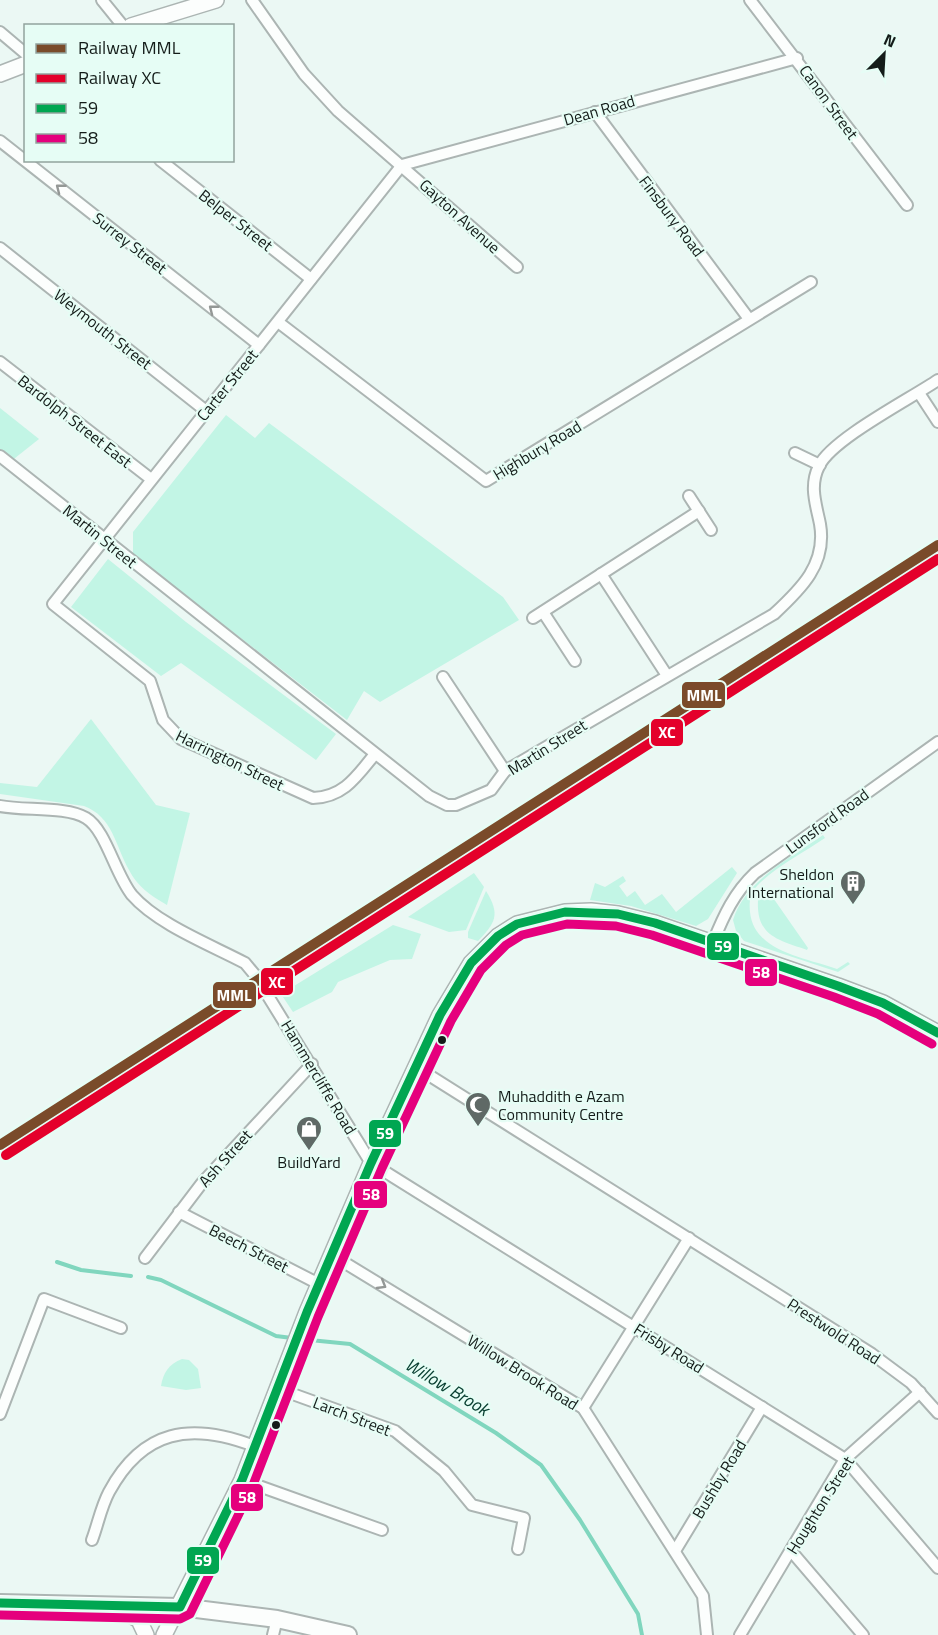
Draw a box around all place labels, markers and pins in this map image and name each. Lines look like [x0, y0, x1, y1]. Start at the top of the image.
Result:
place label: Sheldon International [748, 862, 834, 904]
building icon: Sheldon International [838, 868, 868, 906]
unlabelled marker [436, 1034, 448, 1046]
place label: Muhaddith e Azam Community Centre [498, 1084, 625, 1126]
mosque icon: Muhaddith e Azam Community Centre [463, 1090, 493, 1128]
shop icon: BuildYard [294, 1114, 324, 1152]
place label: BuildYard [277, 1150, 341, 1174]
unlabelled marker [270, 1419, 282, 1431]

